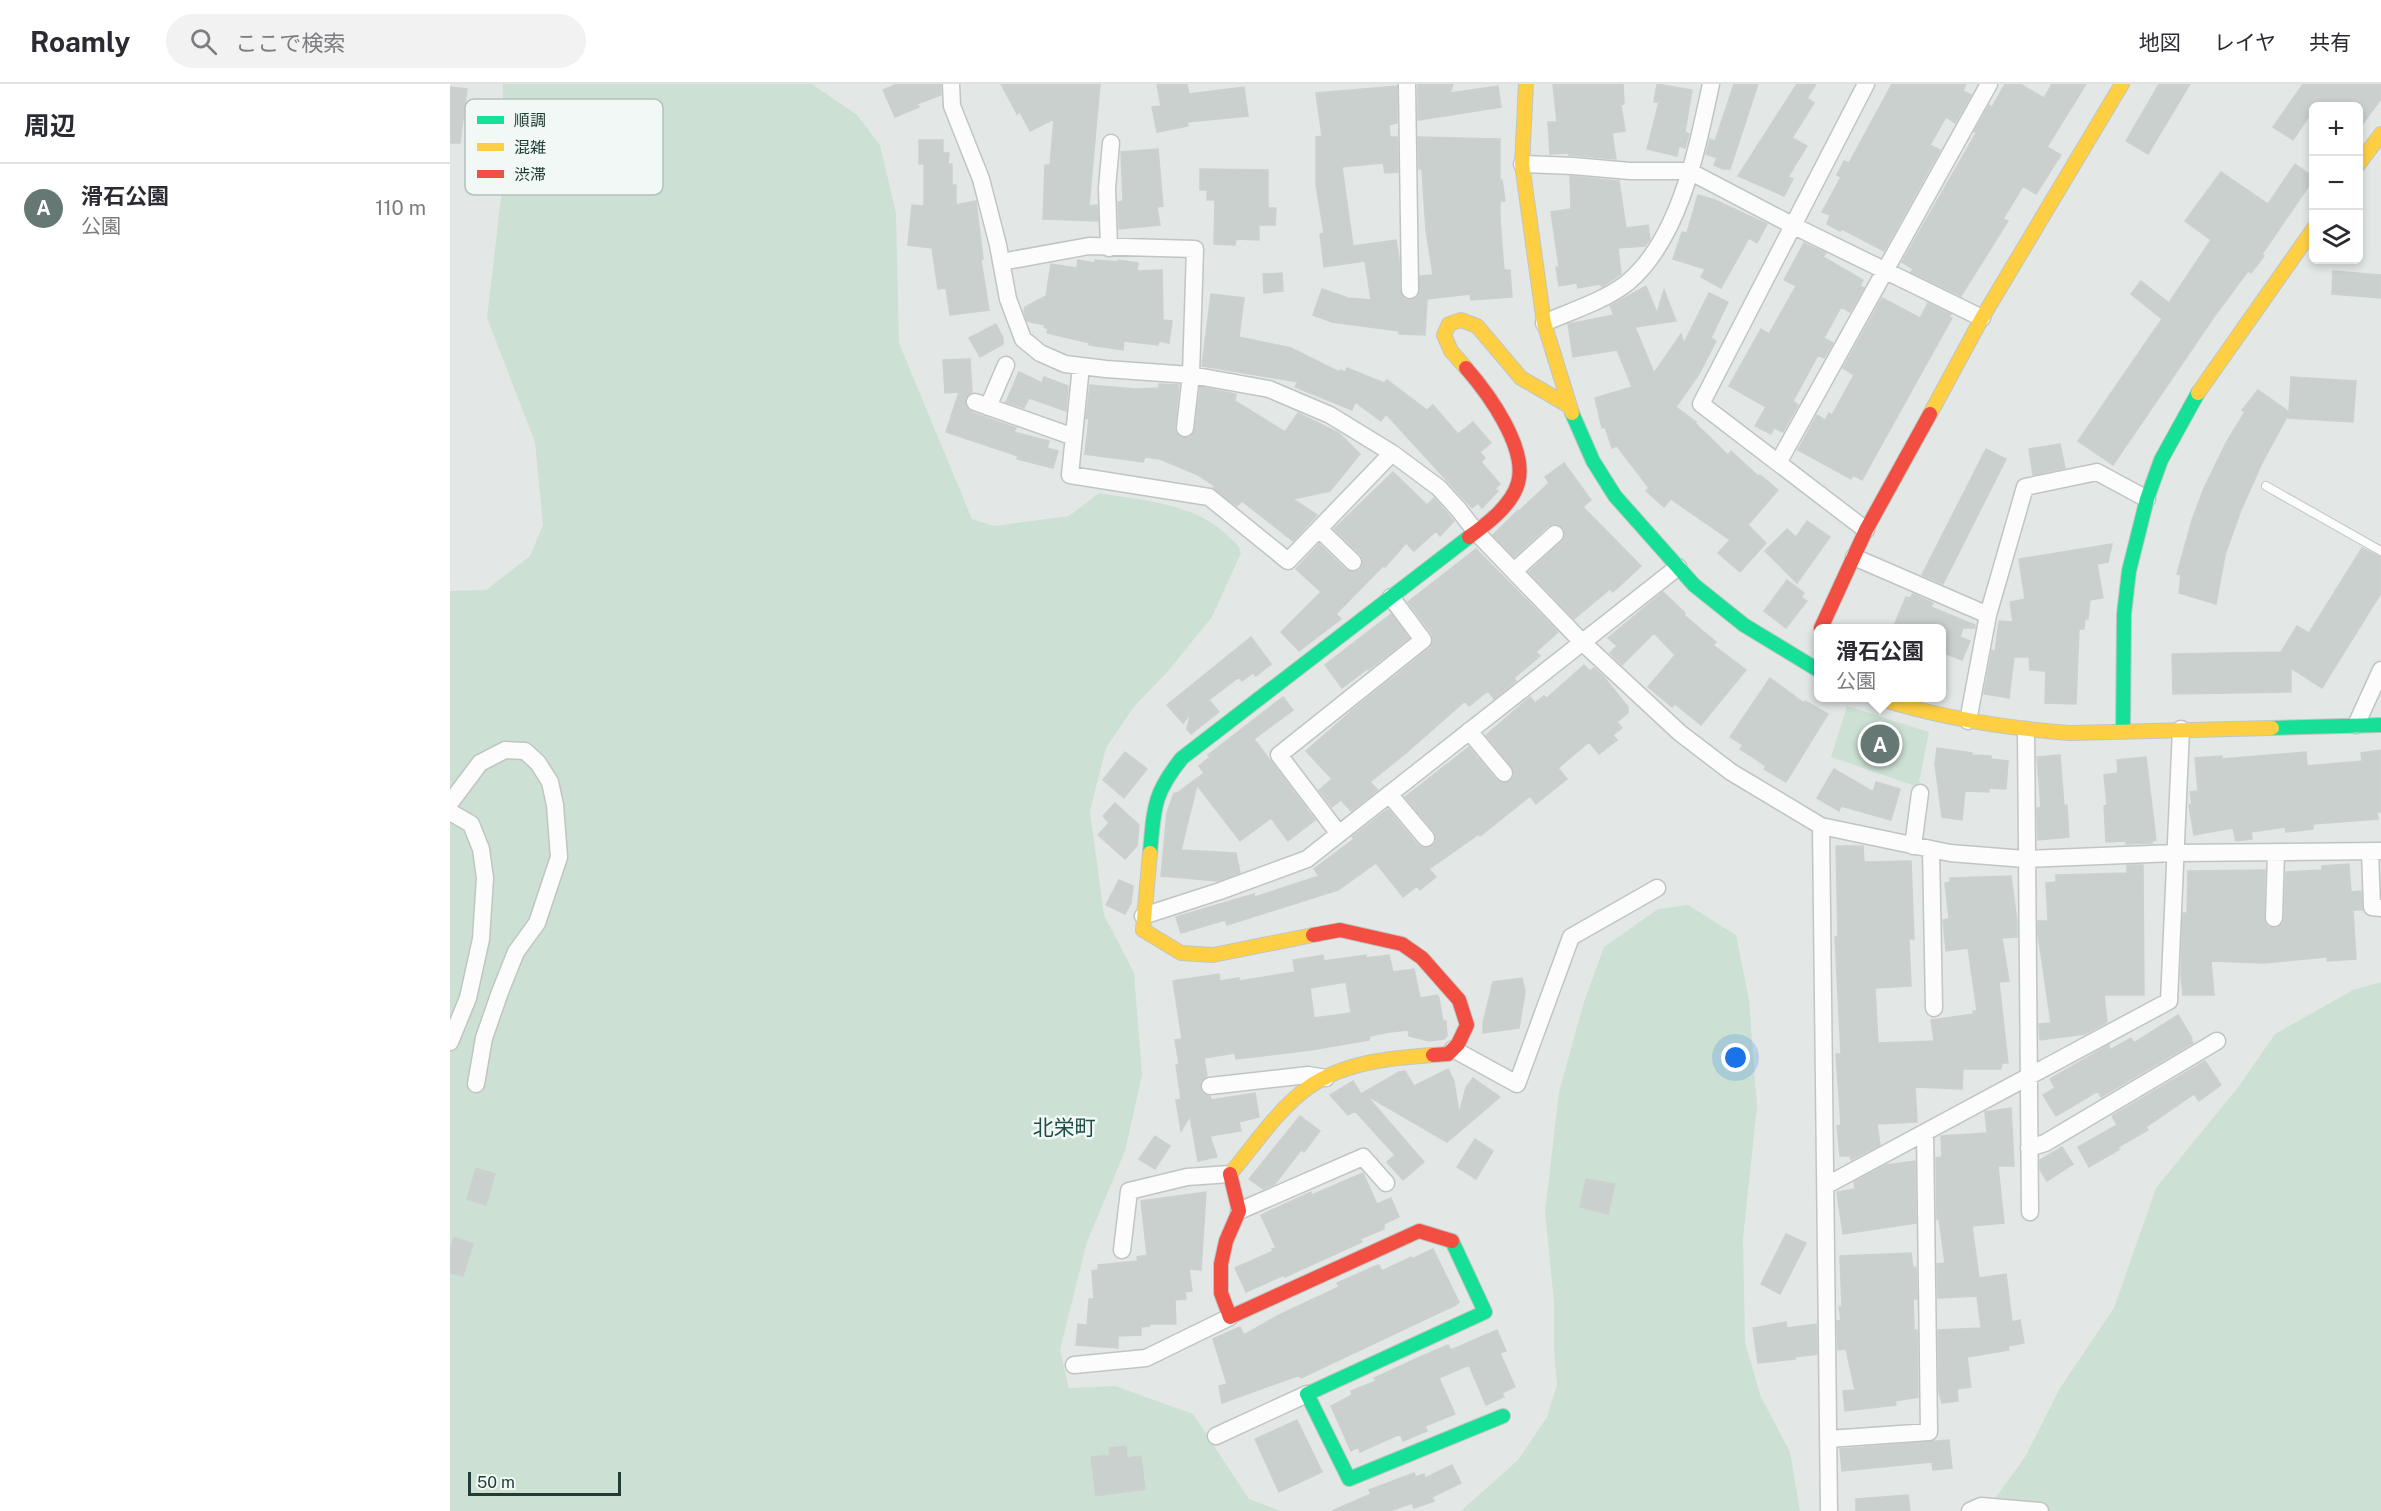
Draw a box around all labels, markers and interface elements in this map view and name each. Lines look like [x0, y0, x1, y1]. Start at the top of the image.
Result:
search box [166, 14, 586, 68]
text: Roamly [30, 25, 130, 58]
icon: search [187, 25, 220, 58]
text: ここで検索 [235, 30, 345, 56]
text: 地図 [2139, 30, 2181, 55]
text: レイヤ [2214, 30, 2276, 55]
text: 共有 [2309, 30, 2351, 55]
legend [465, 99, 663, 195]
map controls [2309, 102, 2363, 264]
button: + [2309, 102, 2363, 156]
text: 周辺 [24, 110, 76, 141]
text: 順調 [514, 111, 546, 130]
text: 混雑 [514, 138, 546, 157]
button: − [2309, 156, 2363, 210]
text: 渋滞 [514, 165, 546, 184]
text: 滑石公園 [81, 183, 169, 209]
text: A [36, 196, 51, 220]
text: 110 m [375, 196, 426, 220]
button: layers [2309, 210, 2363, 264]
text: 公園 [81, 214, 121, 238]
popup [1814, 624, 1946, 702]
text: 滑石公園 [1836, 638, 1924, 664]
text: 公園 [1836, 669, 1876, 693]
pin: A [1860, 722, 1900, 766]
your location [1721, 1043, 1750, 1072]
district label: 北栄町 [1033, 1115, 1096, 1140]
scale bar [468, 1469, 621, 1496]
text: 50 m [477, 1473, 515, 1492]

